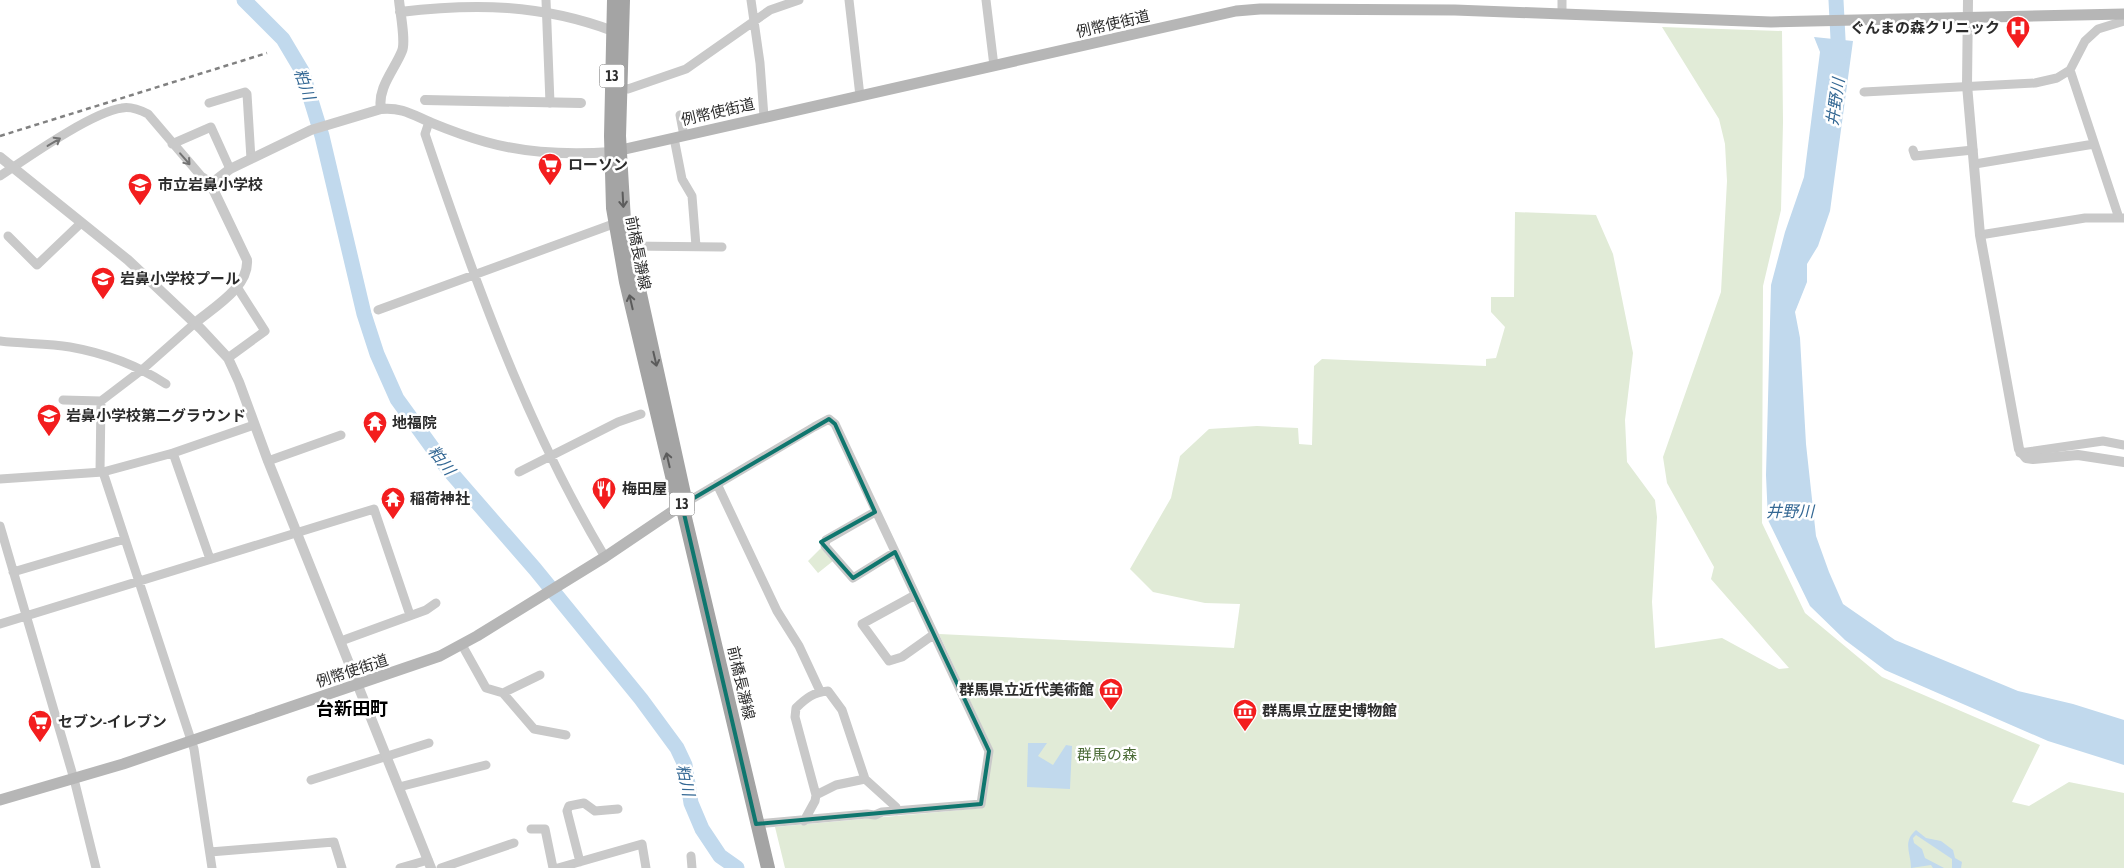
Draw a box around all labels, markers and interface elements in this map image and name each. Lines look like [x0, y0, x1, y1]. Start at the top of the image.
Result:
street label: 例幣使街道 [1074, 7, 1151, 40]
hospital icon: ぐんまの森クリニック [2005, 15, 2031, 49]
place label: ぐんまの森クリニック [1850, 19, 2000, 36]
road number: 13 [600, 64, 624, 88]
water label: 粕川 [291, 66, 320, 104]
water label: 井野川 [1823, 75, 1848, 127]
street label: 例幣使街道 [679, 95, 756, 128]
one-way arrow [47, 137, 61, 148]
one-way arrow [179, 152, 191, 165]
supermarket icon: ローソン [537, 152, 563, 186]
place label: ローソン [568, 156, 628, 173]
school or university icon: 市立岩鼻小学校 [127, 172, 153, 206]
place label: 市立岩鼻小学校 [158, 176, 263, 193]
one-way arrow [618, 192, 627, 208]
street label: 前橋長瀞線 [623, 214, 654, 291]
school or university icon: 岩鼻小学校プール [90, 266, 116, 300]
place label: 岩鼻小学校プール [120, 270, 240, 287]
one-way arrow [626, 294, 635, 310]
one-way arrow [651, 350, 660, 366]
school or university icon: 岩鼻小学校第二グラウンド [36, 403, 62, 437]
place label: 岩鼻小学校第二グラウンド [66, 407, 246, 424]
temple icon: 地福院 [362, 410, 388, 444]
place label: 地福院 [392, 414, 437, 431]
water label: 粕川 [425, 442, 460, 480]
one-way arrow [663, 452, 672, 468]
restaurant icon: 梅田屋 [591, 476, 617, 510]
place label: 梅田屋 [622, 480, 667, 497]
temple icon: 稲荷神社 [380, 486, 406, 520]
place label: 稲荷神社 [410, 490, 470, 507]
road number: 13 [670, 492, 694, 516]
water label: 井野川 [1766, 502, 1816, 520]
street label: 前橋長瀞線 [725, 644, 758, 721]
street label: 例幣使街道 [314, 651, 390, 690]
museum icon: 群馬県立近代美術館 [1098, 677, 1124, 711]
place label: 群馬県立近代美術館 [959, 681, 1094, 698]
district label: 台新田町 [316, 698, 388, 719]
museum icon: 群馬県立歴史博物館 [1232, 698, 1258, 732]
place label: 群馬県立歴史博物館 [1262, 702, 1397, 719]
supermarket icon: セブン-イレブン [27, 709, 53, 743]
place label: セブン-イレブン [58, 713, 167, 730]
park label: 群馬の森 [1077, 746, 1137, 763]
water label: 粕川 [674, 762, 699, 799]

